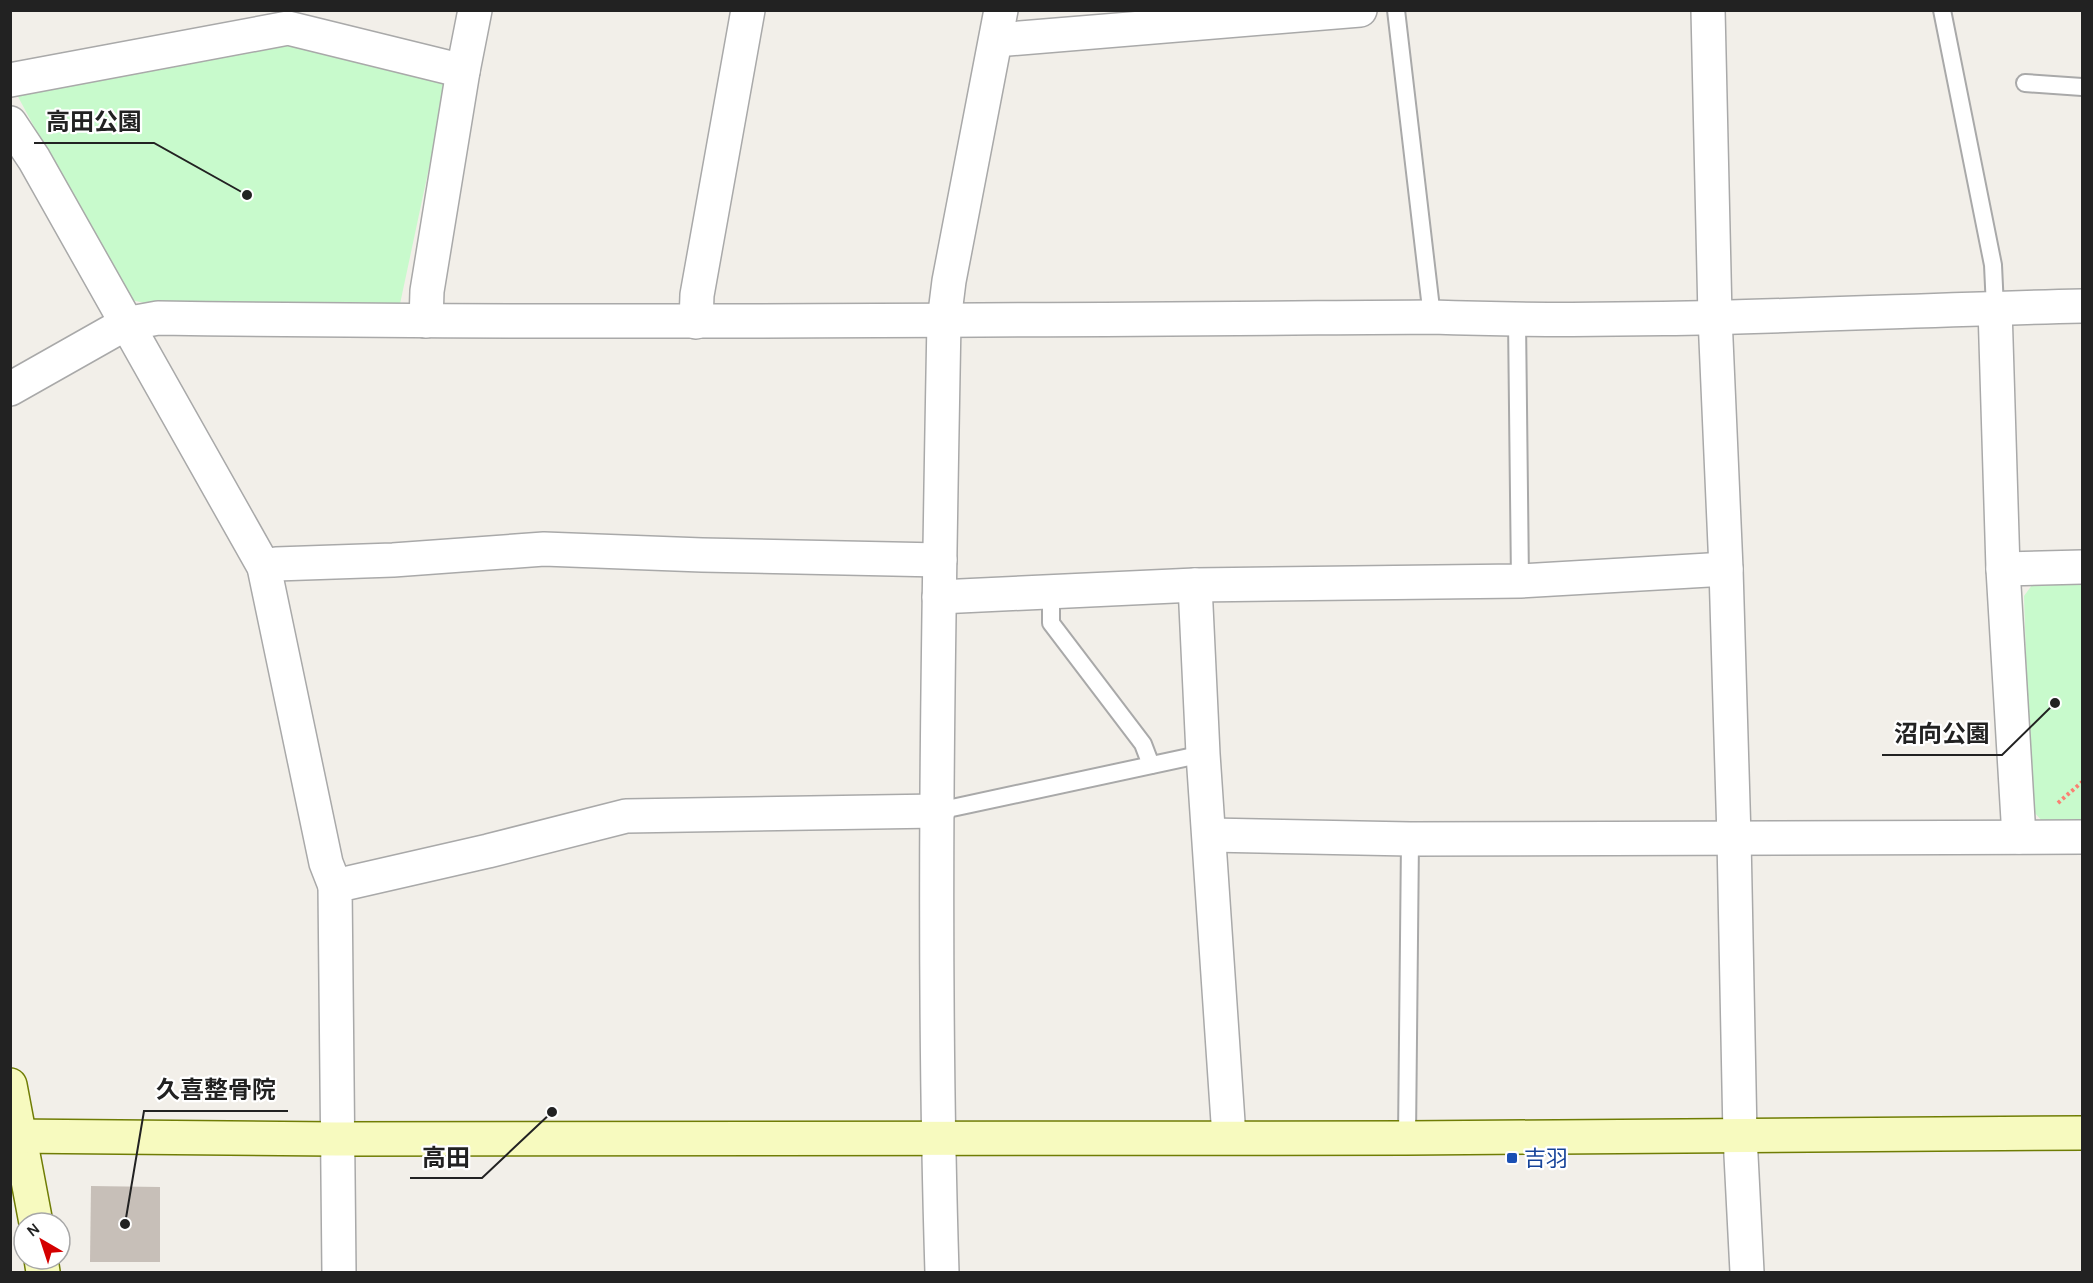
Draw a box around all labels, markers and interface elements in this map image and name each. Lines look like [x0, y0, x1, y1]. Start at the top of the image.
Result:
callout: 高田公園 [34, 101, 154, 143]
text: 高田公園 [46, 108, 142, 136]
callout: 沼向公園 [1882, 713, 2002, 755]
text: 沼向公園 [1894, 720, 1990, 748]
callout: 久喜整骨院 [144, 1069, 288, 1111]
text: 久喜整骨院 [156, 1076, 276, 1104]
callout: 高田 [410, 1136, 482, 1178]
text: 高田 [422, 1144, 470, 1172]
place label: 吉羽 [1524, 1146, 1568, 1172]
marker: 吉羽 [1505, 1151, 1519, 1165]
north arrow [12, 1211, 72, 1271]
text: N [22, 1219, 43, 1241]

